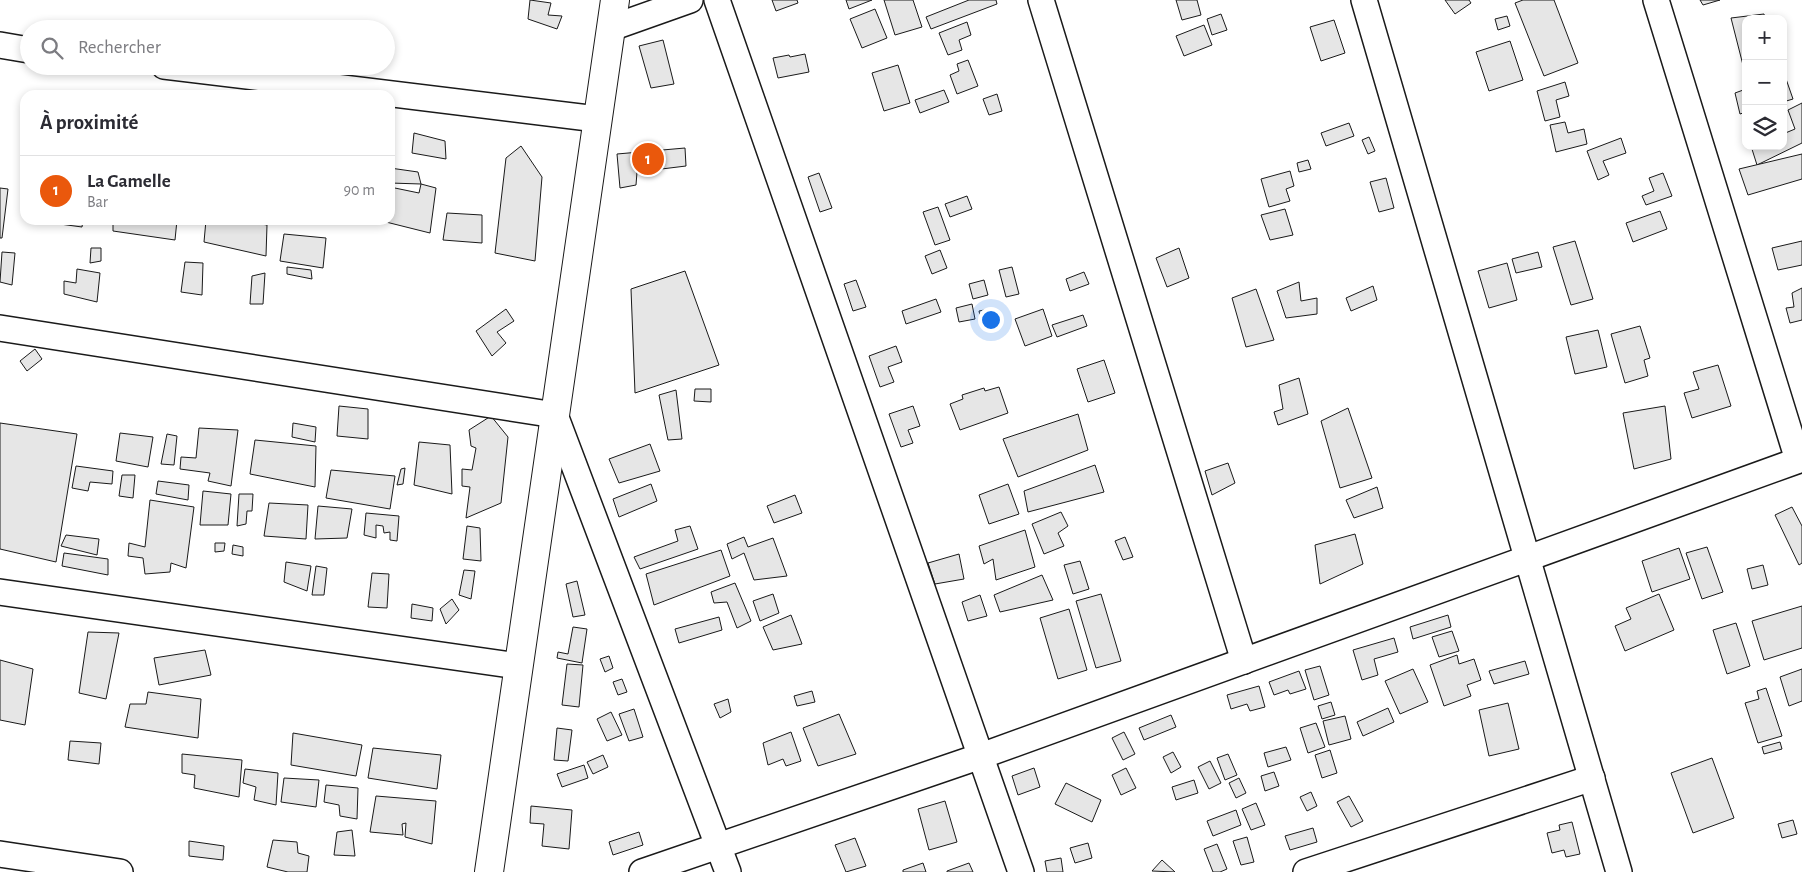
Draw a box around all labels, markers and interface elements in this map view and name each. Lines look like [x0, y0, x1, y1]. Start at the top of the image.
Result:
map controls [1742, 15, 1787, 150]
button: + [1742, 15, 1787, 60]
search box [20, 20, 395, 75]
icon: search [38, 34, 66, 62]
text: Rechercher [78, 38, 161, 57]
button: − [1742, 60, 1787, 105]
button: layers [1742, 105, 1787, 150]
text: À proximité [40, 112, 138, 133]
pin: 1 [632, 140, 664, 178]
text: La Gamelle [87, 172, 171, 191]
text: 1 [53, 182, 59, 198]
text: 90 m [344, 182, 375, 198]
text: Bar [87, 194, 108, 210]
your location [978, 307, 1004, 333]

